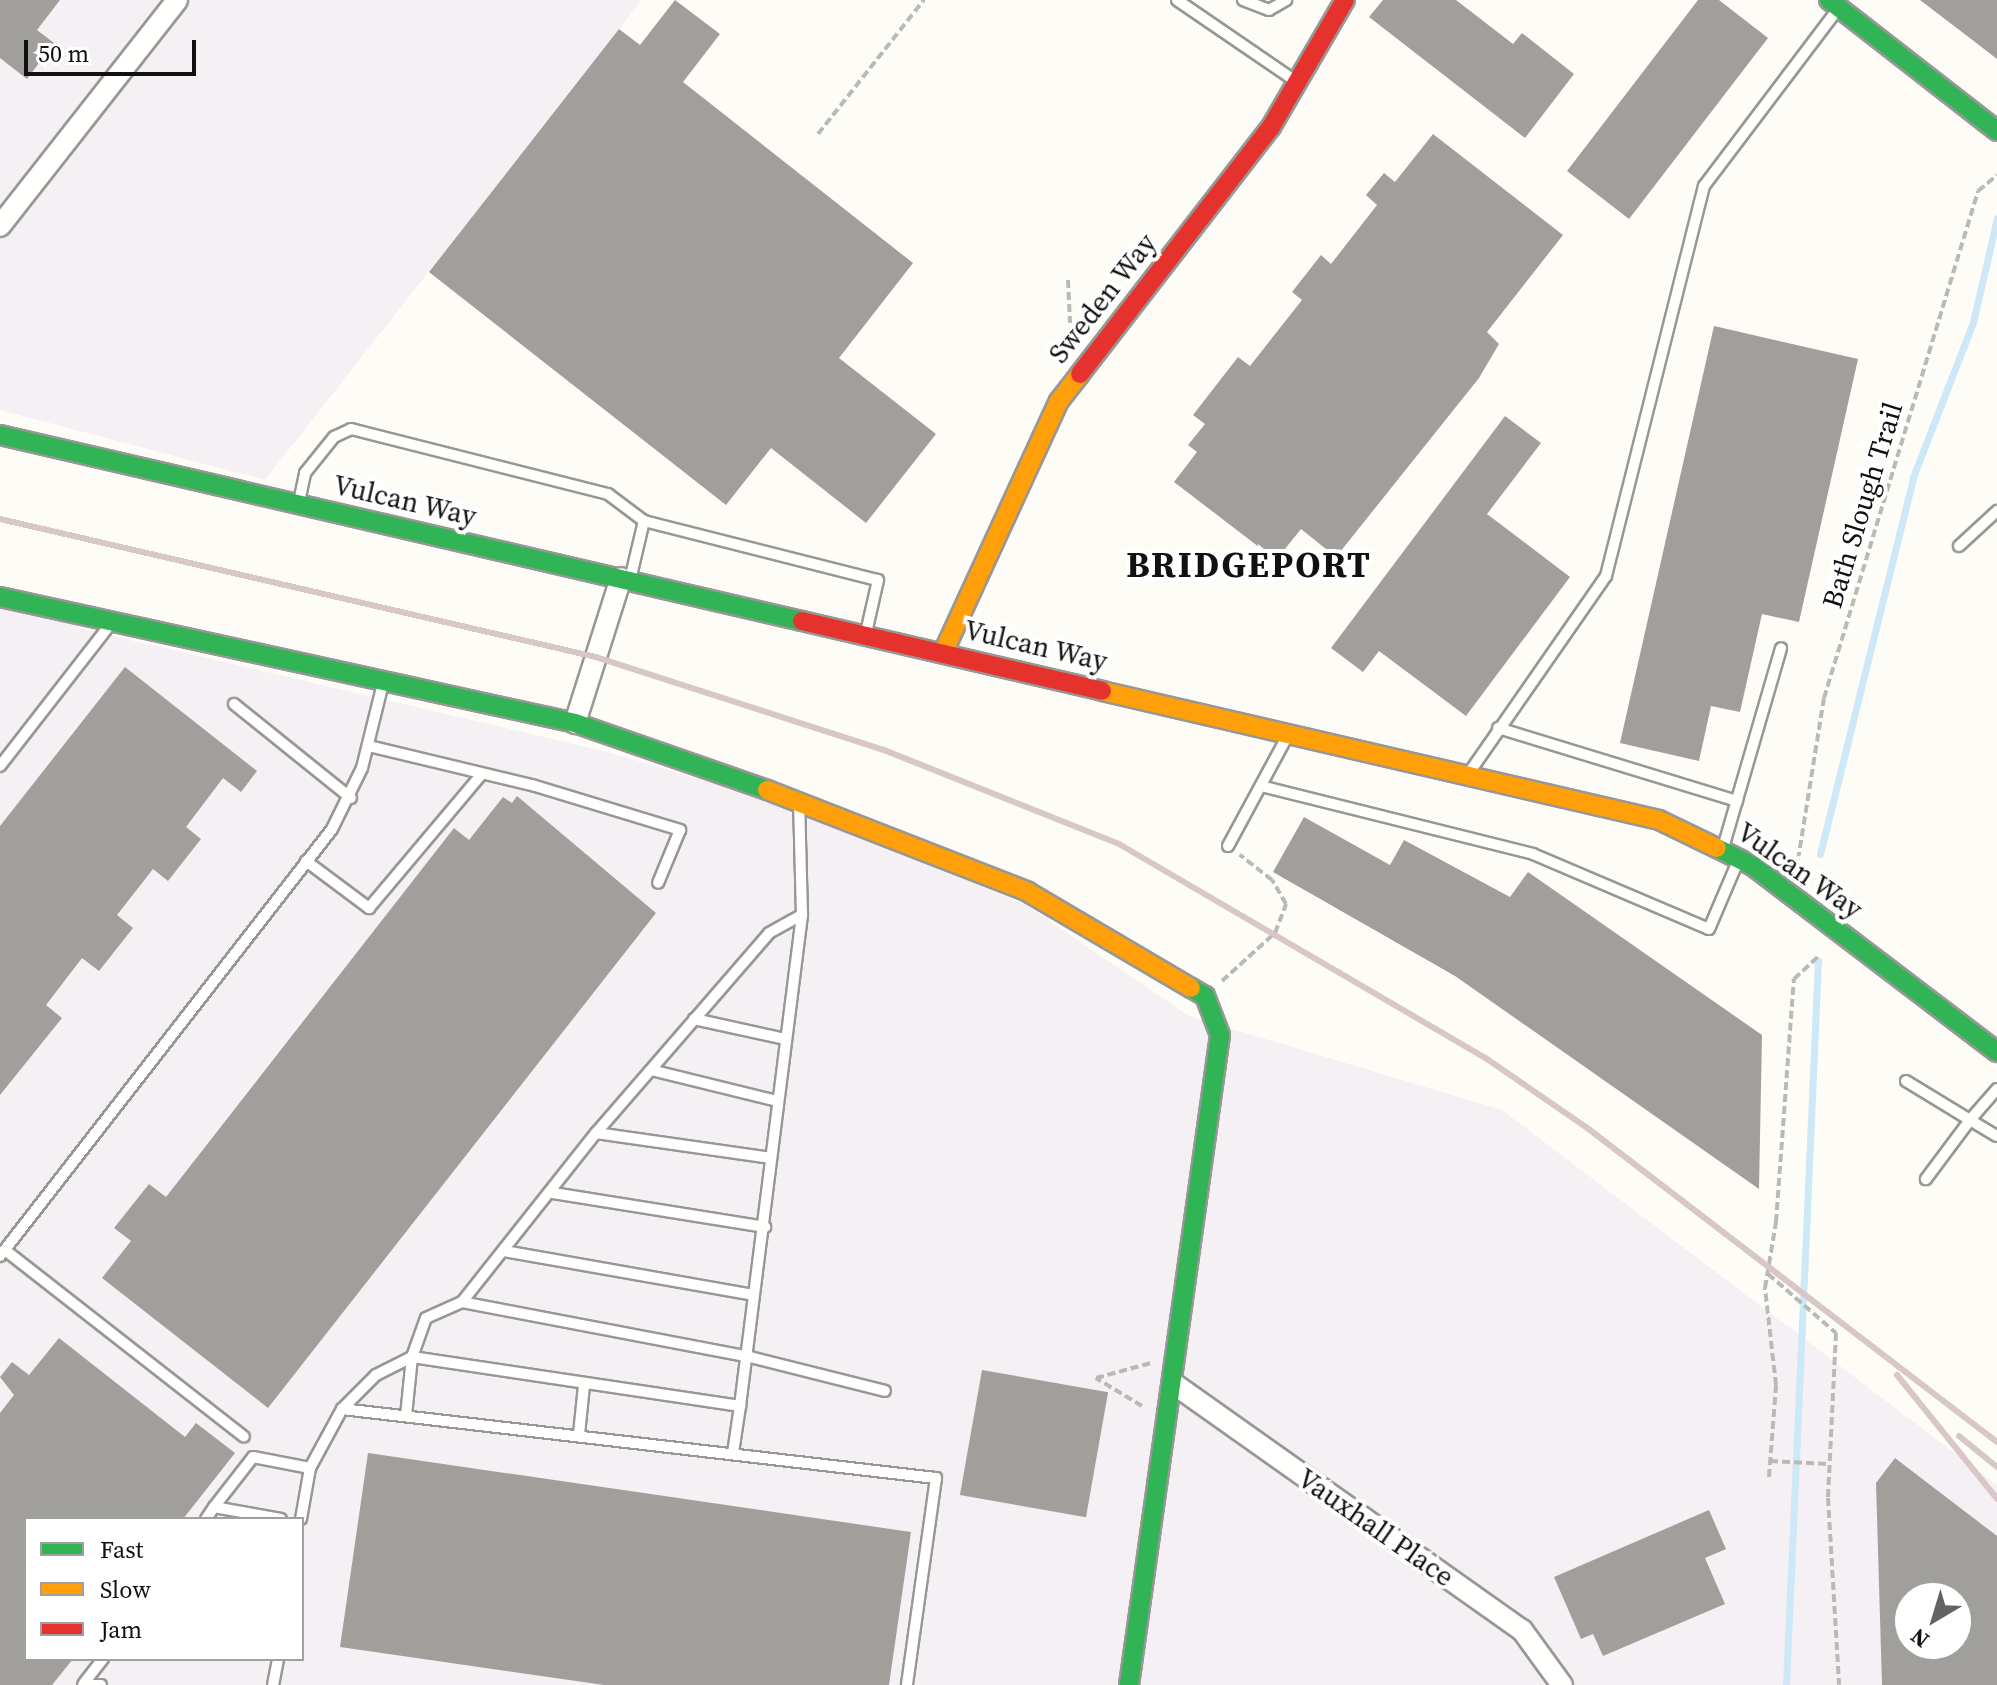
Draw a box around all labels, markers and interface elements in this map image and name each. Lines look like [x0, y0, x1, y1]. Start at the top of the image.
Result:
scale bar [28, 24, 200, 74]
text: 50 m [38, 37, 89, 70]
street label: Sweden Way [1041, 226, 1163, 370]
street label: Bath Slough Trail [1815, 398, 1909, 612]
street label: Vulcan Way [330, 467, 480, 533]
district label: BRIDGEPORT [1126, 543, 1372, 587]
street label: Vulcan Way [961, 612, 1111, 678]
street label: Vulcan Way [1730, 814, 1870, 926]
street label: Vauxhall Place [1291, 1461, 1461, 1593]
legend [24, 1517, 304, 1661]
text: Fast [100, 1533, 143, 1566]
text: Slow [100, 1573, 151, 1606]
north arrow [1893, 1581, 1973, 1661]
text: Jam [100, 1613, 142, 1646]
text: N [1904, 1622, 1935, 1655]

